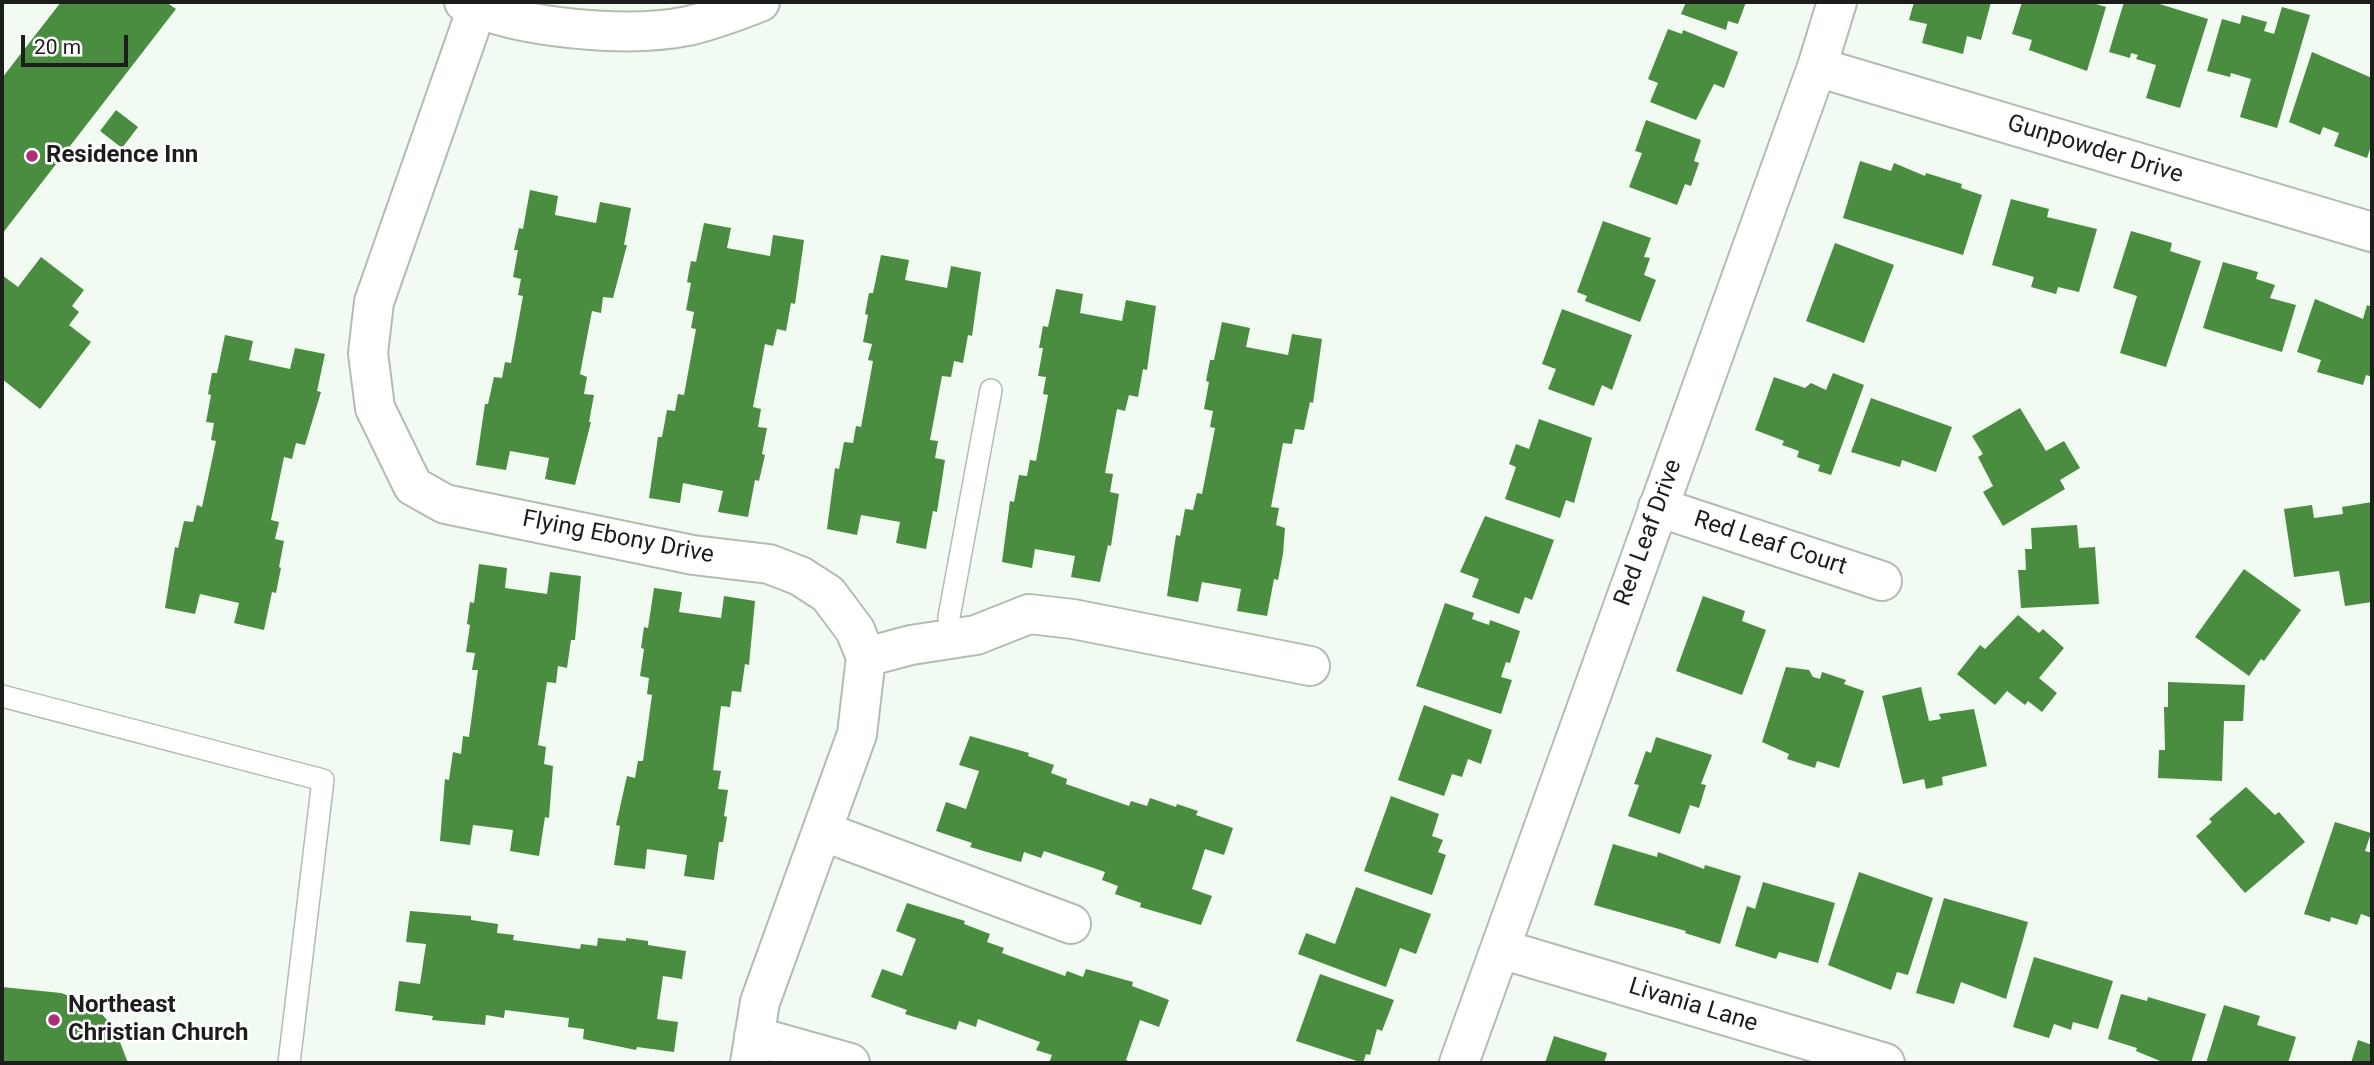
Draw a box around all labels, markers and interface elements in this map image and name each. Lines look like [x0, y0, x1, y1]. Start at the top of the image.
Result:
scale bar [24, 21, 131, 65]
text: 20 m [34, 35, 81, 59]
street label: Gunpowder Drive [2004, 110, 2186, 190]
place label: Residence Inn [46, 142, 198, 170]
marker: Residence Inn [24, 148, 40, 164]
street label: Red Leaf Drive [1609, 456, 1689, 610]
street label: Flying Ebony Drive [520, 505, 716, 571]
street label: Red Leaf Court [1690, 506, 1850, 582]
street label: Livania Lane [1625, 973, 1761, 1039]
place label: Northeast Christian Church [68, 992, 248, 1048]
marker: Northeast Christian Church [46, 1012, 62, 1028]

